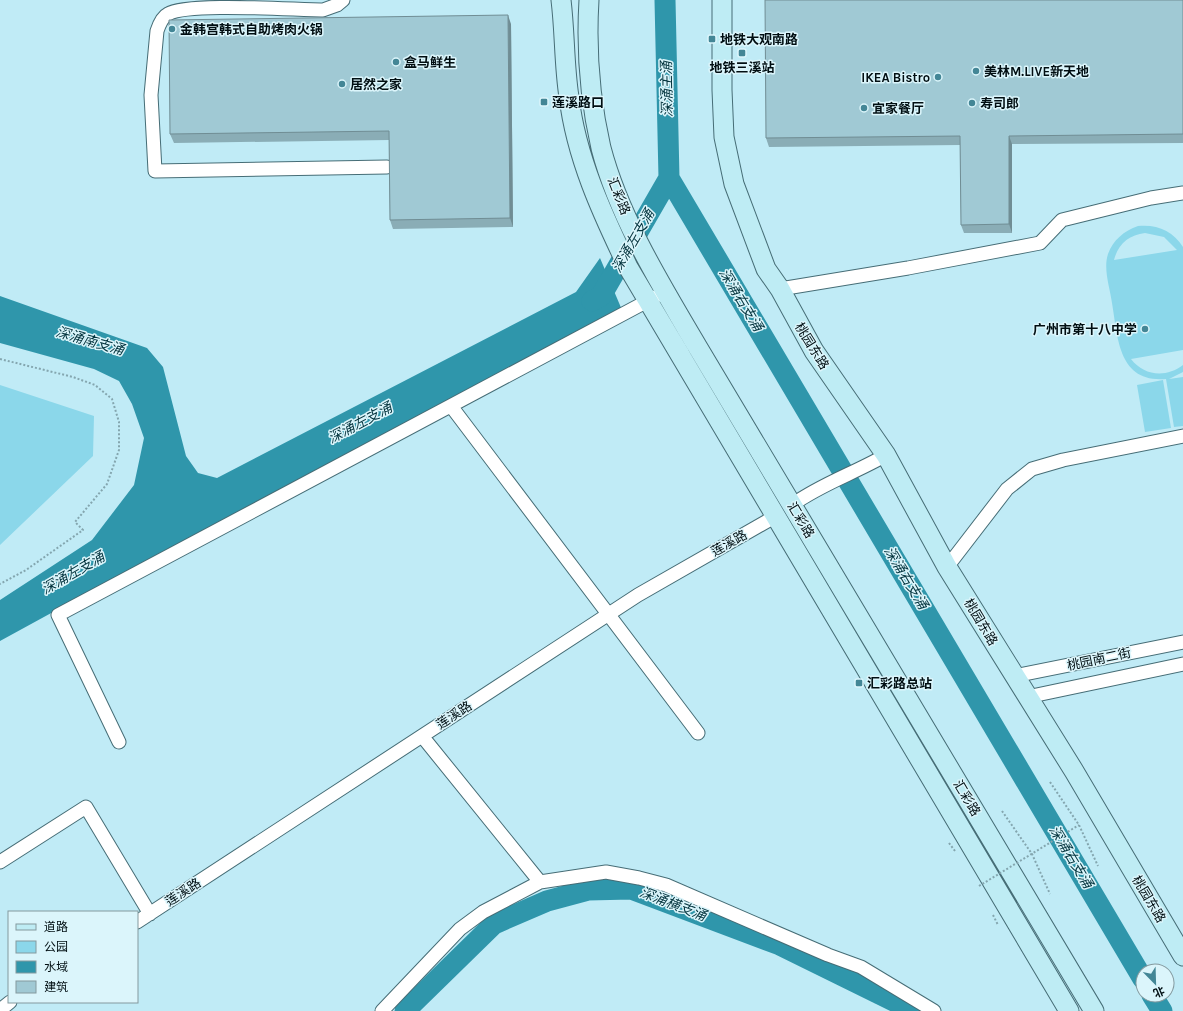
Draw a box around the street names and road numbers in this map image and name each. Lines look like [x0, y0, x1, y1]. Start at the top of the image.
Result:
street label: 汇彩路 [605, 175, 633, 217]
street label: 桃园东路 [792, 320, 832, 372]
street label: 汇彩路 [785, 499, 817, 541]
street label: 莲溪路 [708, 527, 750, 559]
street label: 桃园东路 [961, 596, 1001, 648]
street label: 桃园南二街 [1066, 645, 1132, 673]
street label: 莲溪路 [434, 698, 474, 732]
street label: 汇彩路 [951, 777, 983, 819]
street label: 桃园东路 [1129, 873, 1169, 925]
street label: 莲溪路 [163, 875, 203, 909]

